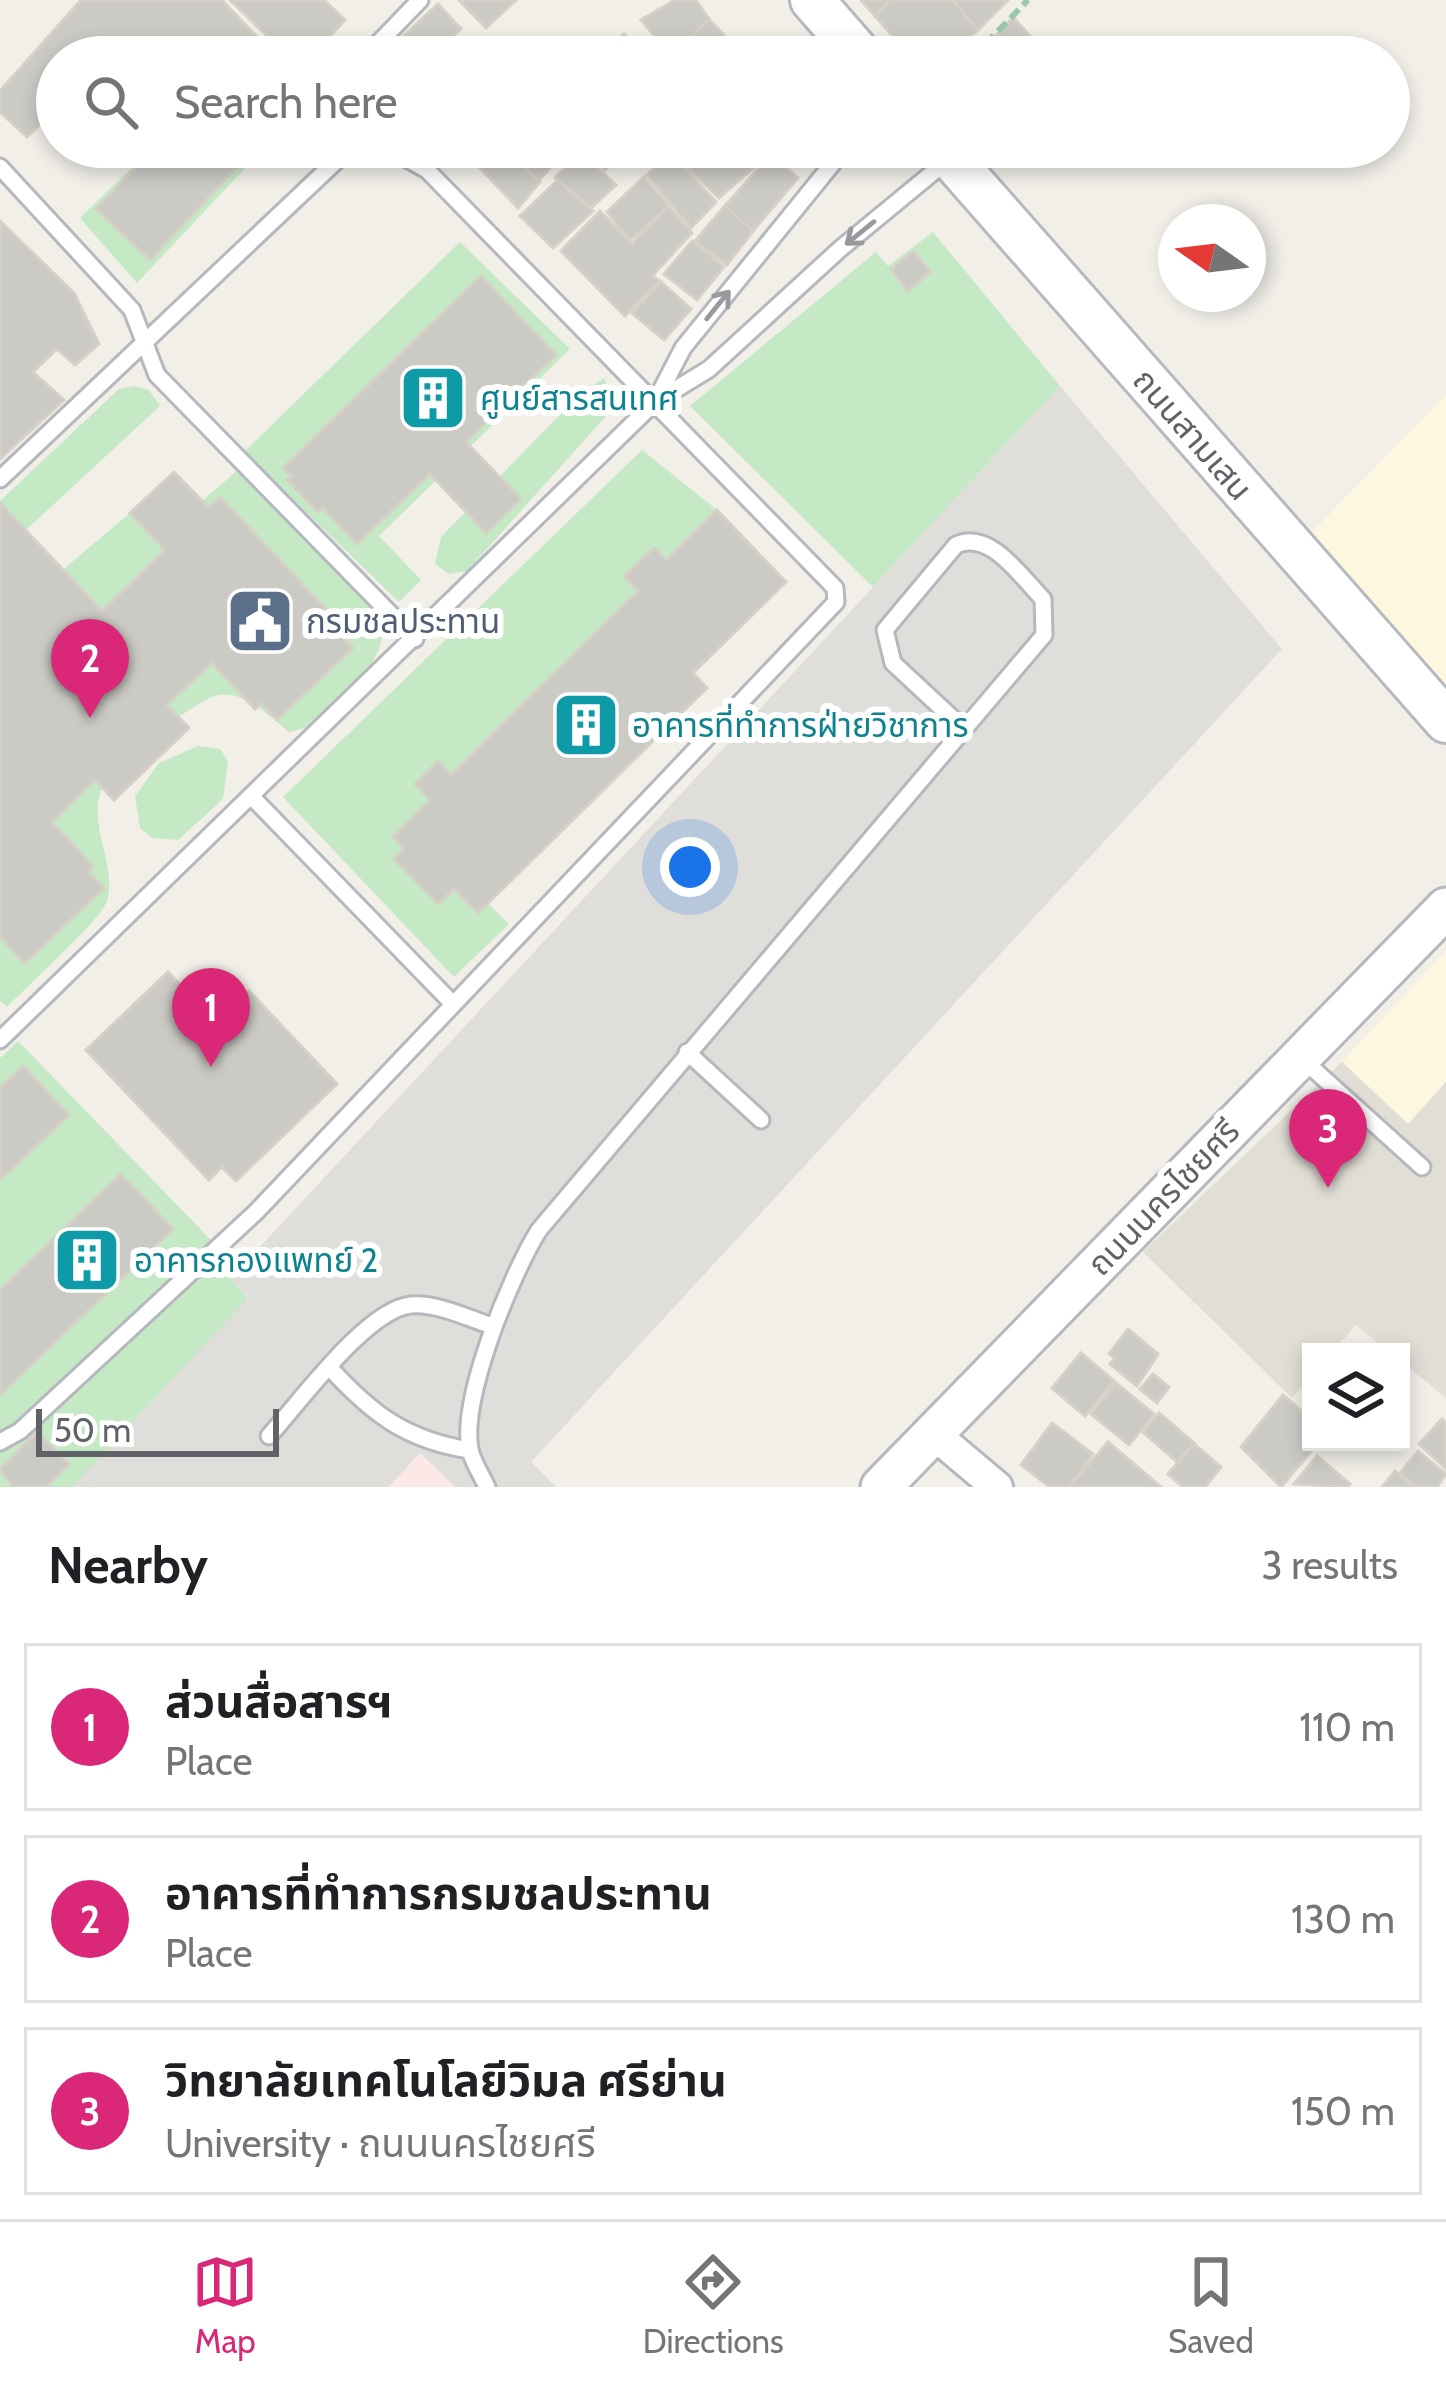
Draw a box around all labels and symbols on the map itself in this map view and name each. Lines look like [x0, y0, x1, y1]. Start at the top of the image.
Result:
north arrow [1158, 204, 1266, 312]
one-way arrow [845, 218, 876, 246]
one-way arrow [705, 289, 731, 321]
street label: ถนนสามเสน [1125, 360, 1261, 508]
building icon: ศูนย์สารสนเทศ [398, 363, 468, 433]
place label: ศูนย์สารสนเทศ [480, 378, 679, 419]
public building icon: กรมชลประทาน [225, 586, 295, 656]
place label: กรมชลประทาน [306, 601, 500, 641]
pin: 2 [51, 619, 129, 718]
building icon: อาคารที่ทำการฝ่ายวิชาการ [551, 690, 621, 760]
place label: อาคารที่ทำการฝ่ายวิชาการ [632, 703, 969, 745]
your location [660, 837, 720, 897]
pin: 1 [172, 968, 250, 1067]
pin: 3 [1289, 1089, 1367, 1188]
street label: ถนนนครไชยศรี [1079, 1111, 1247, 1283]
building icon: อาคารกองแพทย์ 2 [52, 1225, 122, 1295]
place label: อาคารกองแพทย์ 2 [134, 1240, 378, 1280]
scale bar [36, 1403, 279, 1456]

